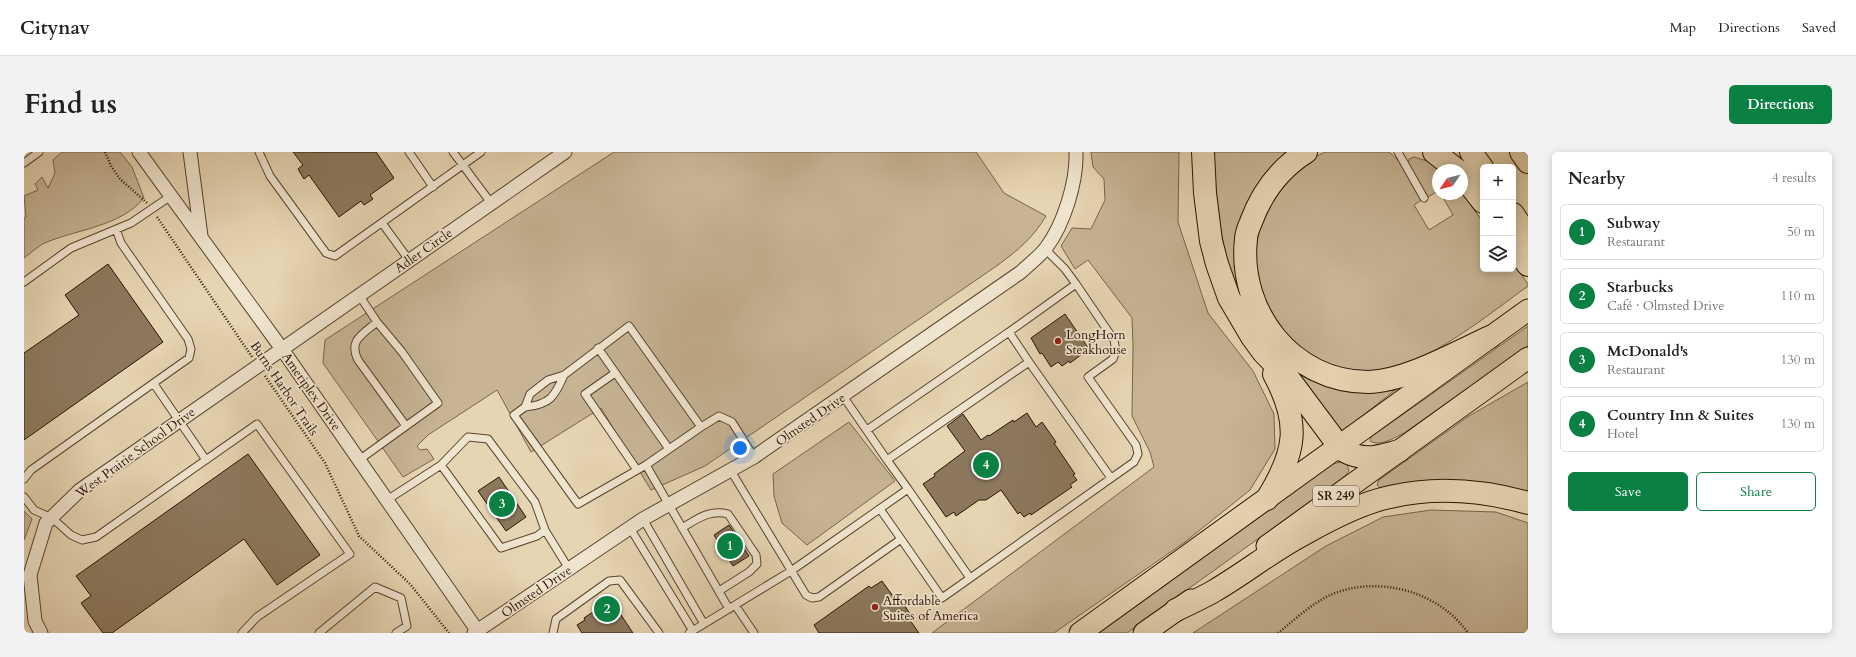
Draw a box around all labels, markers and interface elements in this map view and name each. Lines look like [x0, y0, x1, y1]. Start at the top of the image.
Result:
text: Citynav [20, 15, 90, 41]
text: Map [1670, 18, 1696, 37]
text: Directions [1718, 18, 1780, 37]
text: Saved [1802, 18, 1836, 37]
text: Find us [24, 85, 117, 123]
button: Directions [1729, 85, 1832, 124]
north arrow [1432, 164, 1468, 200]
map controls [1480, 164, 1516, 272]
button: + [1480, 164, 1516, 200]
text: Nearby [1568, 167, 1625, 190]
text: 4 results [1772, 169, 1816, 187]
button: − [1480, 200, 1516, 236]
text: Subway [1607, 213, 1660, 233]
text: 1 [1579, 223, 1585, 241]
text: 50 m [1787, 223, 1815, 241]
street label: Adler Circle [391, 224, 456, 277]
text: Restaurant [1607, 233, 1665, 251]
button: layers [1480, 236, 1516, 272]
text: Starbucks [1607, 277, 1673, 297]
text: 2 [1579, 287, 1585, 305]
text: 110 m [1781, 287, 1815, 305]
text: Café · Olmsted Drive [1607, 297, 1724, 315]
place label: LongHorn Steakhouse [1066, 326, 1127, 359]
marker: LongHorn Steakhouse [1053, 336, 1063, 346]
street label: Burns Harbor Trails [246, 338, 323, 439]
text: McDonald's [1607, 341, 1688, 361]
street label: Ameriplex Drive [277, 349, 345, 435]
text: 3 [1579, 351, 1585, 369]
text: 130 m [1781, 351, 1815, 369]
text: Restaurant [1607, 361, 1665, 379]
street label: Olmsted Drive [772, 389, 849, 451]
street label: West Prairie School Drive [71, 403, 199, 503]
text: Country Inn & Suites [1607, 405, 1754, 425]
text: 4 [1579, 415, 1585, 433]
text: 130 m [1781, 415, 1815, 433]
text: Hotel [1607, 425, 1638, 443]
your location [730, 438, 750, 458]
pin: 4 [973, 450, 999, 480]
button: Save [1568, 472, 1688, 511]
button: Share [1696, 472, 1816, 511]
road number: SR 249 [1313, 486, 1359, 506]
pin: 3 [489, 489, 515, 519]
pin: 1 [717, 531, 743, 561]
street label: Olmsted Drive [498, 561, 576, 622]
place label: Affordable Suites of America [883, 592, 979, 625]
pin: 2 [594, 594, 620, 624]
marker: Affordable Suites of America [870, 602, 880, 612]

